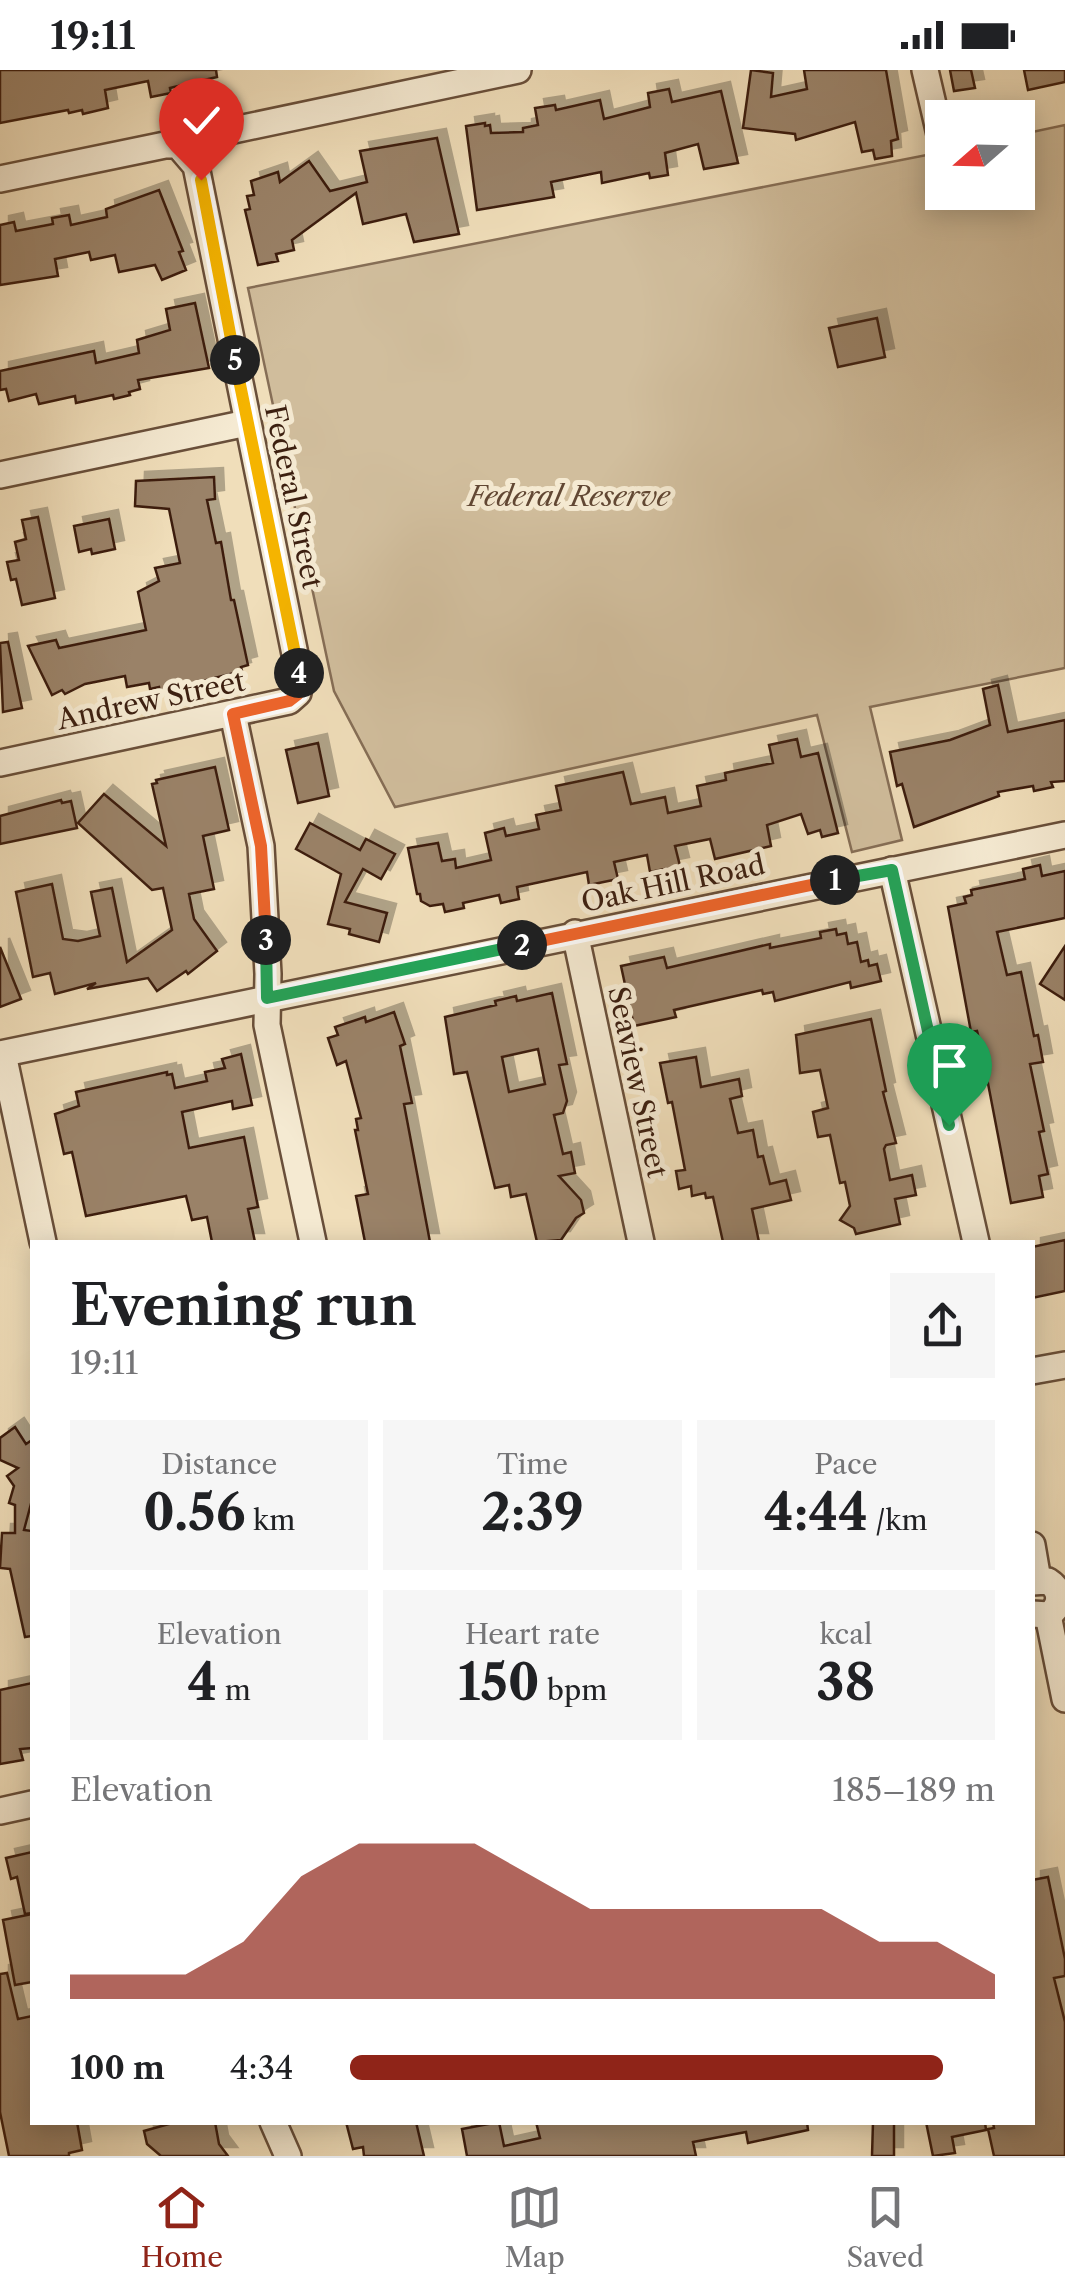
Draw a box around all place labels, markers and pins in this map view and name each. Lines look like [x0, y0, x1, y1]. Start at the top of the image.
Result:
pin [159, 78, 244, 181]
pin: 5 [210, 335, 260, 385]
pin: 4 [274, 648, 324, 698]
pin: 1 [810, 855, 860, 905]
pin: 3 [241, 915, 291, 965]
pin: 2 [497, 920, 547, 970]
pin [907, 1023, 992, 1126]

